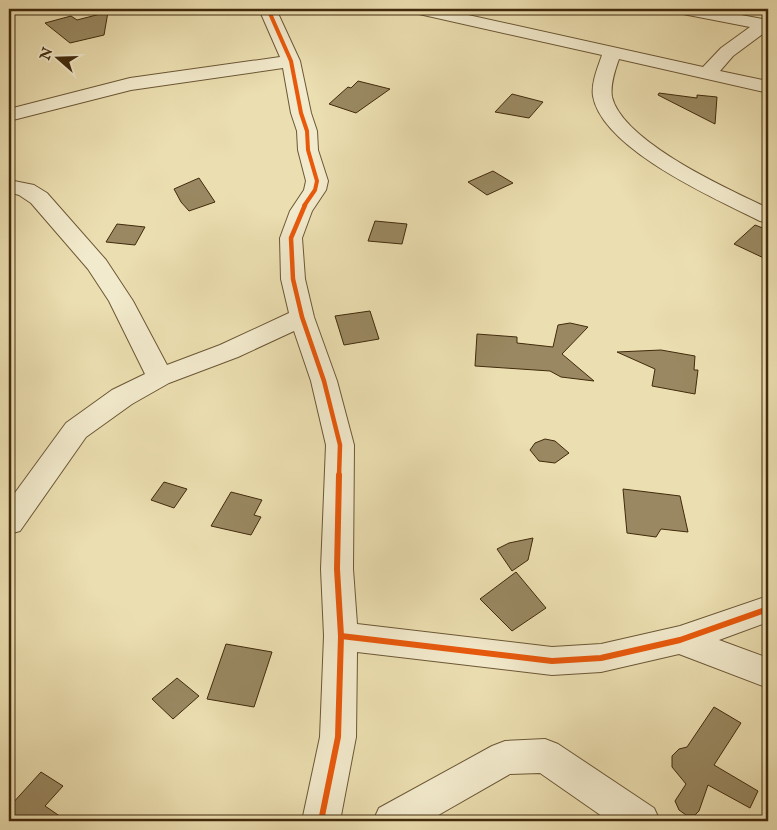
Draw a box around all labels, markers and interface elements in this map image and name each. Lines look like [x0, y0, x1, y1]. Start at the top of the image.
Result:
north arrow [32, 32, 82, 82]
text: N [36, 45, 57, 64]

